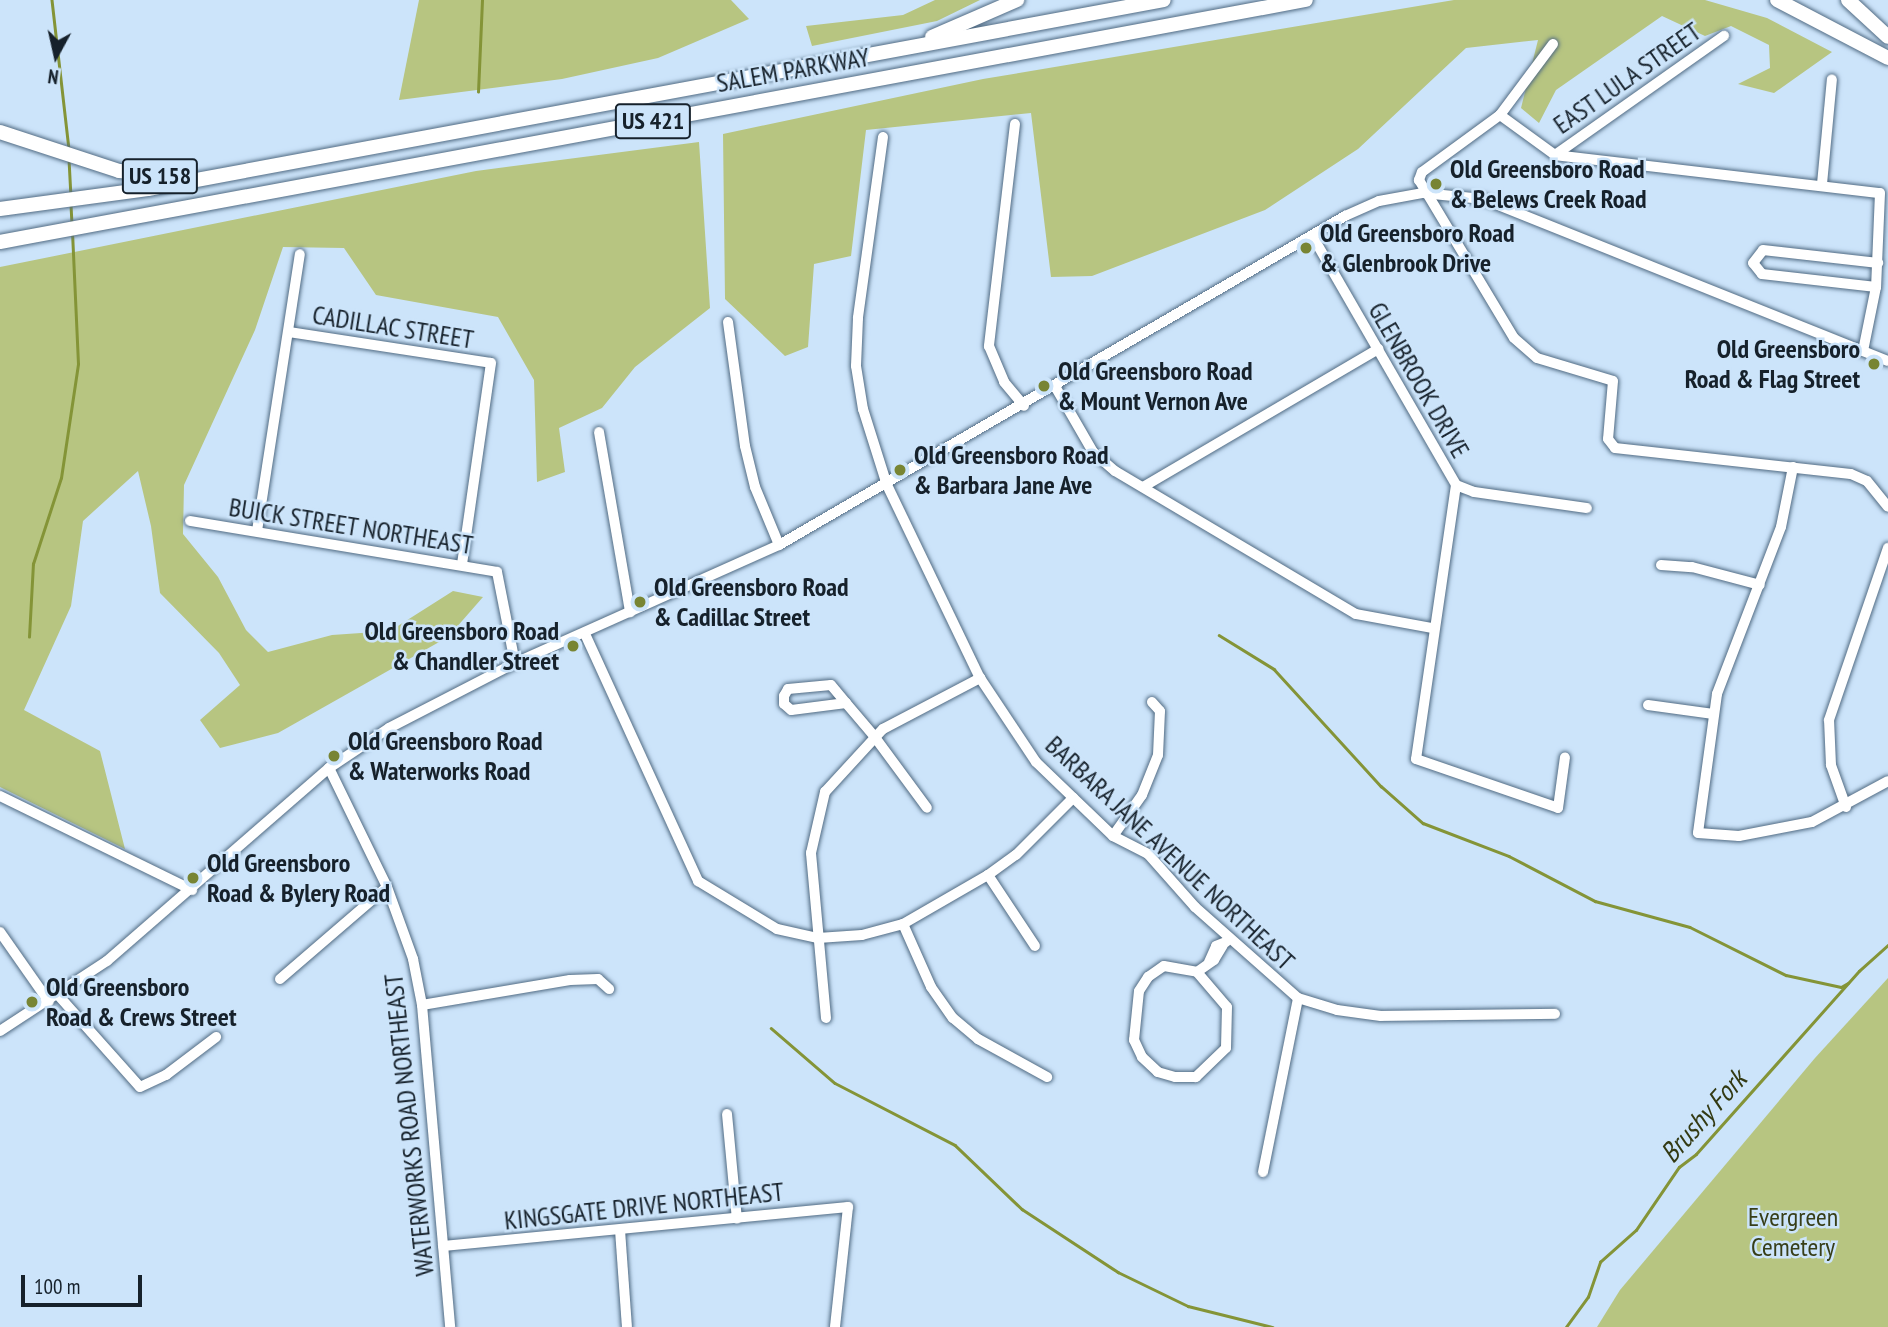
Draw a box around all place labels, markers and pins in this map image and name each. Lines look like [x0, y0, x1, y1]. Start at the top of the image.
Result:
place label: Old Greensboro Road & Belews Creek Road [1450, 153, 1648, 214]
marker: Old Greensboro Road & Belews Creek Road [1428, 176, 1444, 192]
place label: Old Greensboro Road & Glenbrook Drive [1320, 217, 1515, 278]
marker: Old Greensboro Road & Glenbrook Drive [1298, 240, 1314, 256]
place label: Old Greensboro Road & Flag Street [1685, 333, 1860, 394]
place label: Old Greensboro Road & Mount Vernon Ave [1058, 355, 1253, 416]
marker: Old Greensboro Road & Flag Street [1866, 356, 1882, 372]
marker: Old Greensboro Road & Mount Vernon Ave [1036, 378, 1052, 394]
place label: Old Greensboro Road & Barbara Jane Ave [914, 439, 1109, 500]
marker: Old Greensboro Road & Barbara Jane Ave [892, 462, 908, 478]
place label: Old Greensboro Road & Cadillac Street [654, 571, 849, 632]
marker: Old Greensboro Road & Cadillac Street [632, 594, 648, 610]
place label: Old Greensboro Road & Chandler Street [364, 615, 559, 676]
marker: Old Greensboro Road & Chandler Street [565, 638, 581, 654]
place label: Old Greensboro Road & Waterworks Road [348, 725, 543, 786]
marker: Old Greensboro Road & Waterworks Road [326, 748, 342, 764]
place label: Old Greensboro Road & Bylery Road [207, 847, 391, 908]
marker: Old Greensboro Road & Bylery Road [185, 870, 201, 886]
place label: Old Greensboro Road & Crews Street [46, 971, 237, 1032]
marker: Old Greensboro Road & Crews Street [24, 994, 40, 1010]

